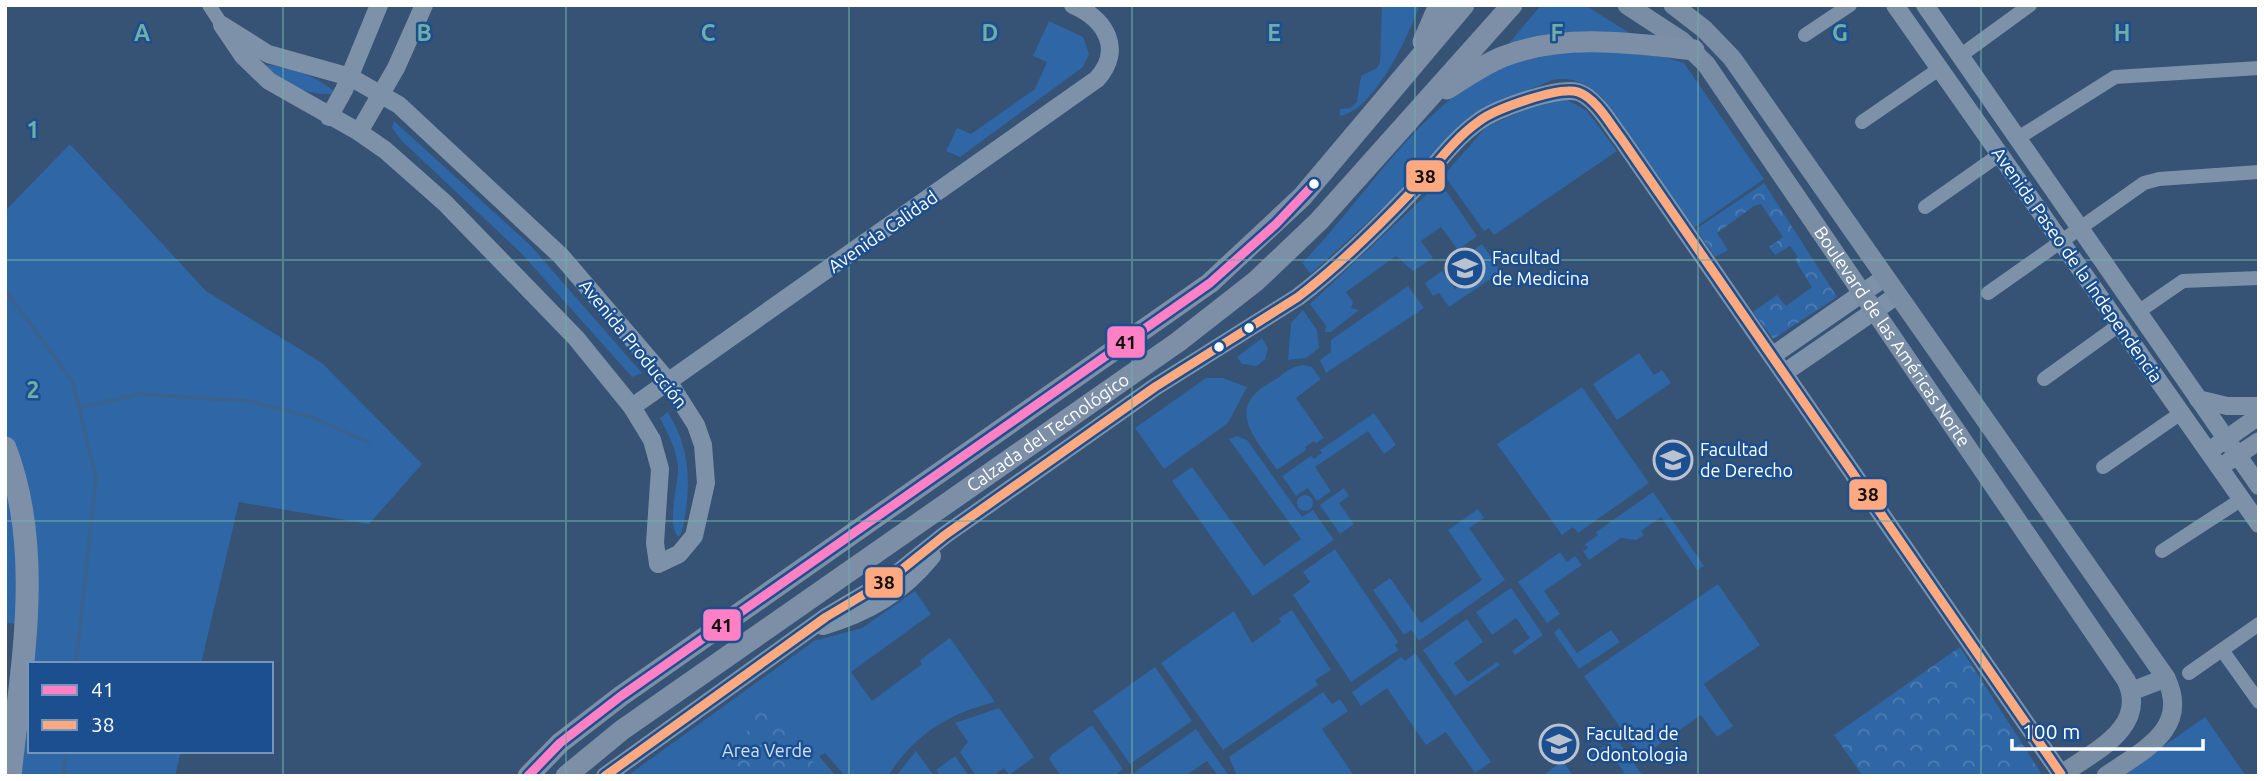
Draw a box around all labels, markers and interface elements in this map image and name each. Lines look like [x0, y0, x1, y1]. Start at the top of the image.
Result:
text: A [134, 20, 150, 45]
text: B [416, 20, 432, 45]
text: C [701, 20, 716, 45]
text: D [982, 20, 998, 45]
text: E [1267, 20, 1281, 45]
text: F [1551, 20, 1564, 45]
text: G [1832, 20, 1848, 45]
text: H [2114, 20, 2130, 45]
text: 1 [27, 117, 39, 142]
street label: Avenida Paseo de la Independencia [1989, 143, 2167, 386]
line badge: 38 [1405, 159, 1446, 193]
text: 38 [1414, 165, 1436, 187]
unlabelled marker [1307, 177, 1321, 191]
street label: Avenida Calidad [824, 186, 941, 276]
street label: Boulevard de las Américas Norte [1811, 222, 1975, 450]
school or university icon: Facultad de Medicina [1444, 247, 1486, 289]
place label: Facultad de Medicina [1492, 247, 1589, 288]
street label: Avenida Producción [576, 275, 692, 412]
unlabelled marker [1242, 321, 1256, 335]
line badge: 41 [1106, 325, 1146, 359]
text: 41 [1115, 331, 1137, 353]
unlabelled marker [1212, 340, 1226, 354]
street label: Calzada del Tecnológico [963, 368, 1132, 495]
text: 2 [27, 377, 39, 402]
school or university icon: Facultad de Derecho [1652, 439, 1694, 481]
place label: Facultad de Derecho [1700, 439, 1793, 480]
line badge: 38 [1848, 478, 1888, 511]
text: 38 [1857, 483, 1879, 505]
line badge: 38 [864, 566, 904, 599]
text: 38 [873, 571, 895, 593]
line badge: 41 [702, 608, 742, 642]
text: 41 [711, 614, 733, 636]
legend [28, 662, 273, 753]
text: 41 [91, 677, 115, 701]
scale bar [2012, 708, 2203, 752]
text: 38 [91, 712, 115, 736]
text: 100 m [2022, 719, 2080, 743]
school or university icon: Facultad de Odontologia [1538, 723, 1580, 765]
place label: Facultad de Odontologia [1586, 723, 1688, 764]
park label: Area Verde [722, 740, 812, 760]

